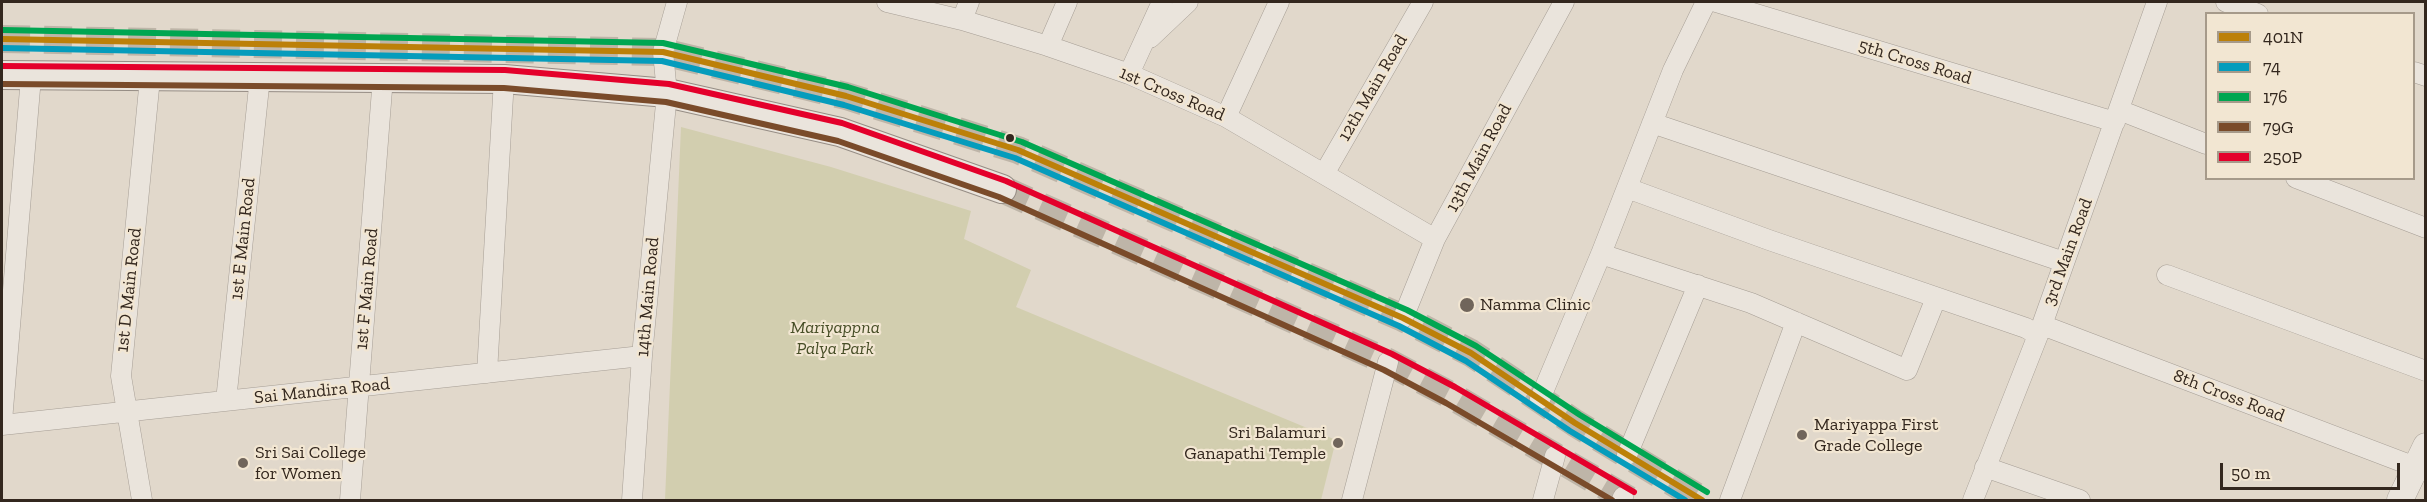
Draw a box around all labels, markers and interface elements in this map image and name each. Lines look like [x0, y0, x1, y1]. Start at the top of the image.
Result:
legend [2205, 12, 2415, 180]
text: 401N [2263, 26, 2303, 48]
street label: 12th Main Road [1334, 31, 1412, 145]
street label: 5th Cross Road [1856, 35, 1974, 89]
text: 74 [2263, 56, 2281, 78]
street label: 1st Cross Road [1116, 62, 1228, 126]
text: 176 [2263, 86, 2288, 108]
street label: 13th Main Road [1442, 100, 1516, 216]
text: 79G [2263, 116, 2293, 138]
unlabelled marker [1004, 132, 1016, 144]
text: 250P [2263, 146, 2302, 168]
street label: 1st E Main Road [226, 177, 260, 301]
street label: 3rd Main Road [2039, 195, 2097, 309]
street label: 1st D Main Road [112, 227, 146, 353]
street label: 1st F Main Road [351, 227, 383, 351]
street label: 14th Main Road [632, 236, 664, 358]
place label: Namma Clinic [1480, 294, 1591, 316]
marker: Namma Clinic [1458, 296, 1476, 314]
park label: Mariyappna Palya Park [790, 317, 880, 360]
street label: 8th Cross Road [2170, 365, 2288, 427]
street label: Sai Mandira Road [253, 373, 391, 409]
place label: Mariyappa First Grade College [1814, 414, 1938, 456]
place label: Sri Balamuri Ganapathi Temple [1184, 422, 1326, 464]
marker: Mariyappa First Grade College [1795, 428, 1809, 442]
marker: Sri Balamuri Ganapathi Temple [1331, 436, 1345, 450]
place label: Sri Sai College for Women [255, 442, 366, 484]
scale bar [2223, 451, 2403, 489]
marker: Sri Sai College for Women [236, 456, 250, 470]
text: 50 m [2231, 462, 2270, 484]

